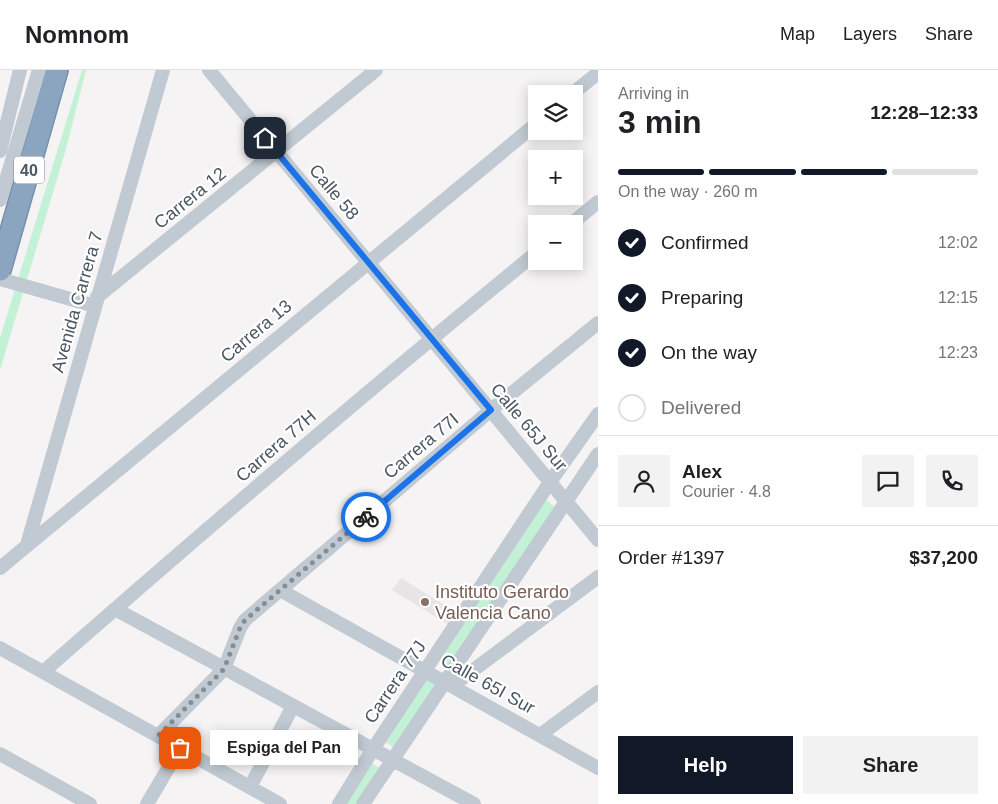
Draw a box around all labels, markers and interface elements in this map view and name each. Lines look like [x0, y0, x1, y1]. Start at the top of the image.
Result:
text: Nomnom [25, 21, 129, 48]
text: Map [780, 24, 815, 44]
text: Layers [843, 24, 897, 44]
text: Share [925, 24, 973, 44]
map controls [528, 85, 583, 270]
button: layers [528, 85, 583, 140]
text: Arriving in [618, 85, 689, 102]
text: 12:28–12:33 [870, 102, 978, 123]
text: 3 min [618, 104, 702, 140]
pin [244, 117, 286, 159]
icon: home [251, 124, 279, 152]
button: + [528, 150, 583, 205]
road number: 40 [14, 156, 44, 184]
street label: Calle 58 [305, 160, 363, 224]
street label: Carrera 12 [150, 163, 230, 233]
text: On the way · 260 m [618, 183, 758, 200]
button: − [528, 215, 583, 270]
street label: Avenida Carrera 7 [47, 229, 107, 375]
icon: check [618, 229, 646, 257]
text: Confirmed [661, 232, 749, 253]
text: 12:02 [938, 234, 978, 251]
icon: check [618, 284, 646, 312]
text: Preparing [661, 287, 743, 308]
text: 12:15 [938, 289, 978, 306]
street label: Carrera 13 [217, 296, 295, 366]
icon: check [618, 339, 646, 367]
text: On the way [661, 342, 757, 363]
text: 12:23 [938, 344, 978, 361]
street label: Calle 65J Sur [487, 379, 571, 475]
text: Delivered [661, 397, 741, 418]
street label: Carrera 77H [232, 406, 320, 486]
street label: Carrera 77I [380, 409, 462, 483]
button: person [618, 455, 670, 507]
button: chat [862, 455, 914, 507]
button: phone [926, 455, 978, 507]
text: Alex [682, 461, 722, 482]
text: Courier · 4.8 [682, 483, 771, 500]
courier [341, 492, 391, 542]
icon: bike [352, 503, 380, 531]
text: Order #1397 [618, 547, 725, 568]
text: $37,200 [909, 547, 978, 568]
place label: Instituto Gerardo Valencia Cano [435, 582, 569, 623]
marker: Instituto Gerardo Valencia Cano [419, 596, 431, 608]
street label: Carrera 77J [360, 637, 430, 727]
street label: Calle 65I Sur [438, 650, 538, 718]
pin [159, 727, 201, 769]
callout: Espiga del Pan [210, 730, 358, 766]
icon: bag [166, 734, 194, 762]
button: Help [618, 736, 793, 794]
button: Share [803, 736, 978, 794]
text: Espiga del Pan [227, 739, 341, 756]

